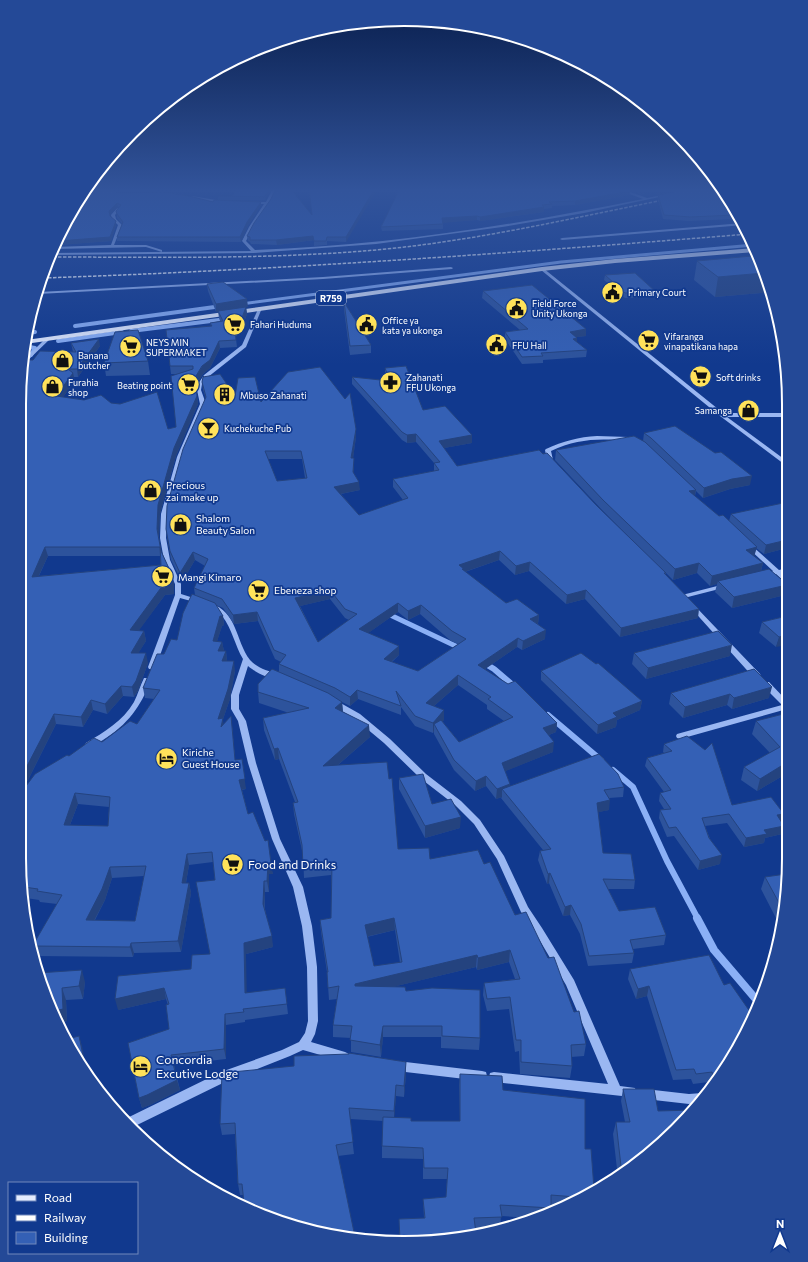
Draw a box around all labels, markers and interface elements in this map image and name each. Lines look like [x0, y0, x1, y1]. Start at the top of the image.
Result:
public building icon: Primary Court [600, 279, 626, 305]
place label: Primary Court [628, 287, 686, 298]
road number: R759 [316, 291, 346, 305]
public building icon: Field Force Unity Ukonga [503, 295, 529, 321]
place label: Field Force Unity Ukonga [532, 298, 588, 319]
supermarket icon: Fahari Huduma [222, 311, 248, 337]
public building icon: Office ya kata ya ukonga [353, 312, 379, 338]
place label: Office ya kata ya ukonga [382, 315, 443, 336]
place label: Fahari Huduma [250, 319, 312, 330]
supermarket icon: Vifaranga vinapatikana hapa [636, 328, 662, 354]
place label: Vifaranga vinapatikana hapa [664, 331, 738, 352]
public building icon: FFU Hall [483, 332, 509, 358]
supermarket icon: NEYS MIN SUPERMAKET [117, 334, 143, 360]
place label: NEYS MIN SUPERMAKET [146, 337, 207, 358]
place label: FFU Hall [512, 340, 547, 351]
shop icon: Banana butcher [49, 347, 75, 373]
place label: Banana butcher [78, 350, 110, 371]
supermarket icon: Soft drinks [688, 364, 714, 390]
pharmacy icon: Zahanati FFU Ukonga [378, 369, 404, 395]
supermarket icon: Beating point [175, 372, 201, 398]
place label: Zahanati FFU Ukonga [406, 372, 456, 393]
place label: Soft drinks [716, 372, 761, 383]
shop icon: Furahia shop [39, 374, 65, 400]
place label: Furahia shop [68, 377, 99, 398]
place label: Beating point [117, 380, 172, 391]
building icon: Mbuso Zahanati [211, 382, 237, 408]
place label: Mbuso Zahanati [240, 390, 307, 401]
shop icon: Samanga [735, 397, 761, 423]
place label: Samanga [695, 405, 732, 416]
bar icon: Kuchekuche Pub [196, 415, 222, 441]
place label: Kuchekuche Pub [224, 423, 291, 434]
shop icon: Precious zai make up [137, 478, 163, 504]
place label: Precious zai make up [166, 479, 219, 503]
shop icon: Shalom Beauty Salon [168, 511, 194, 537]
place label: Shalom Beauty Salon [196, 512, 255, 536]
supermarket icon: Mangi Kimaro [149, 564, 175, 590]
place label: Mangi Kimaro [178, 571, 241, 583]
supermarket icon: Ebeneza shop [246, 577, 272, 603]
place label: Ebeneza shop [274, 584, 337, 596]
hotel icon: Kiriche Guest House [154, 745, 180, 771]
place label: Kiriche Guest House [182, 746, 240, 770]
supermarket icon: Food and Drinks [220, 851, 246, 877]
place label: Food and Drinks [248, 857, 336, 871]
place label: Concordia Excutive Lodge [156, 1052, 238, 1080]
hotel icon: Concordia Excutive Lodge [128, 1053, 154, 1079]
legend [8, 1182, 138, 1254]
text: Road [44, 1190, 72, 1204]
text: Railway [44, 1210, 86, 1224]
north arrow [760, 1214, 800, 1254]
text: N [776, 1217, 784, 1230]
text: Building [44, 1230, 88, 1244]

